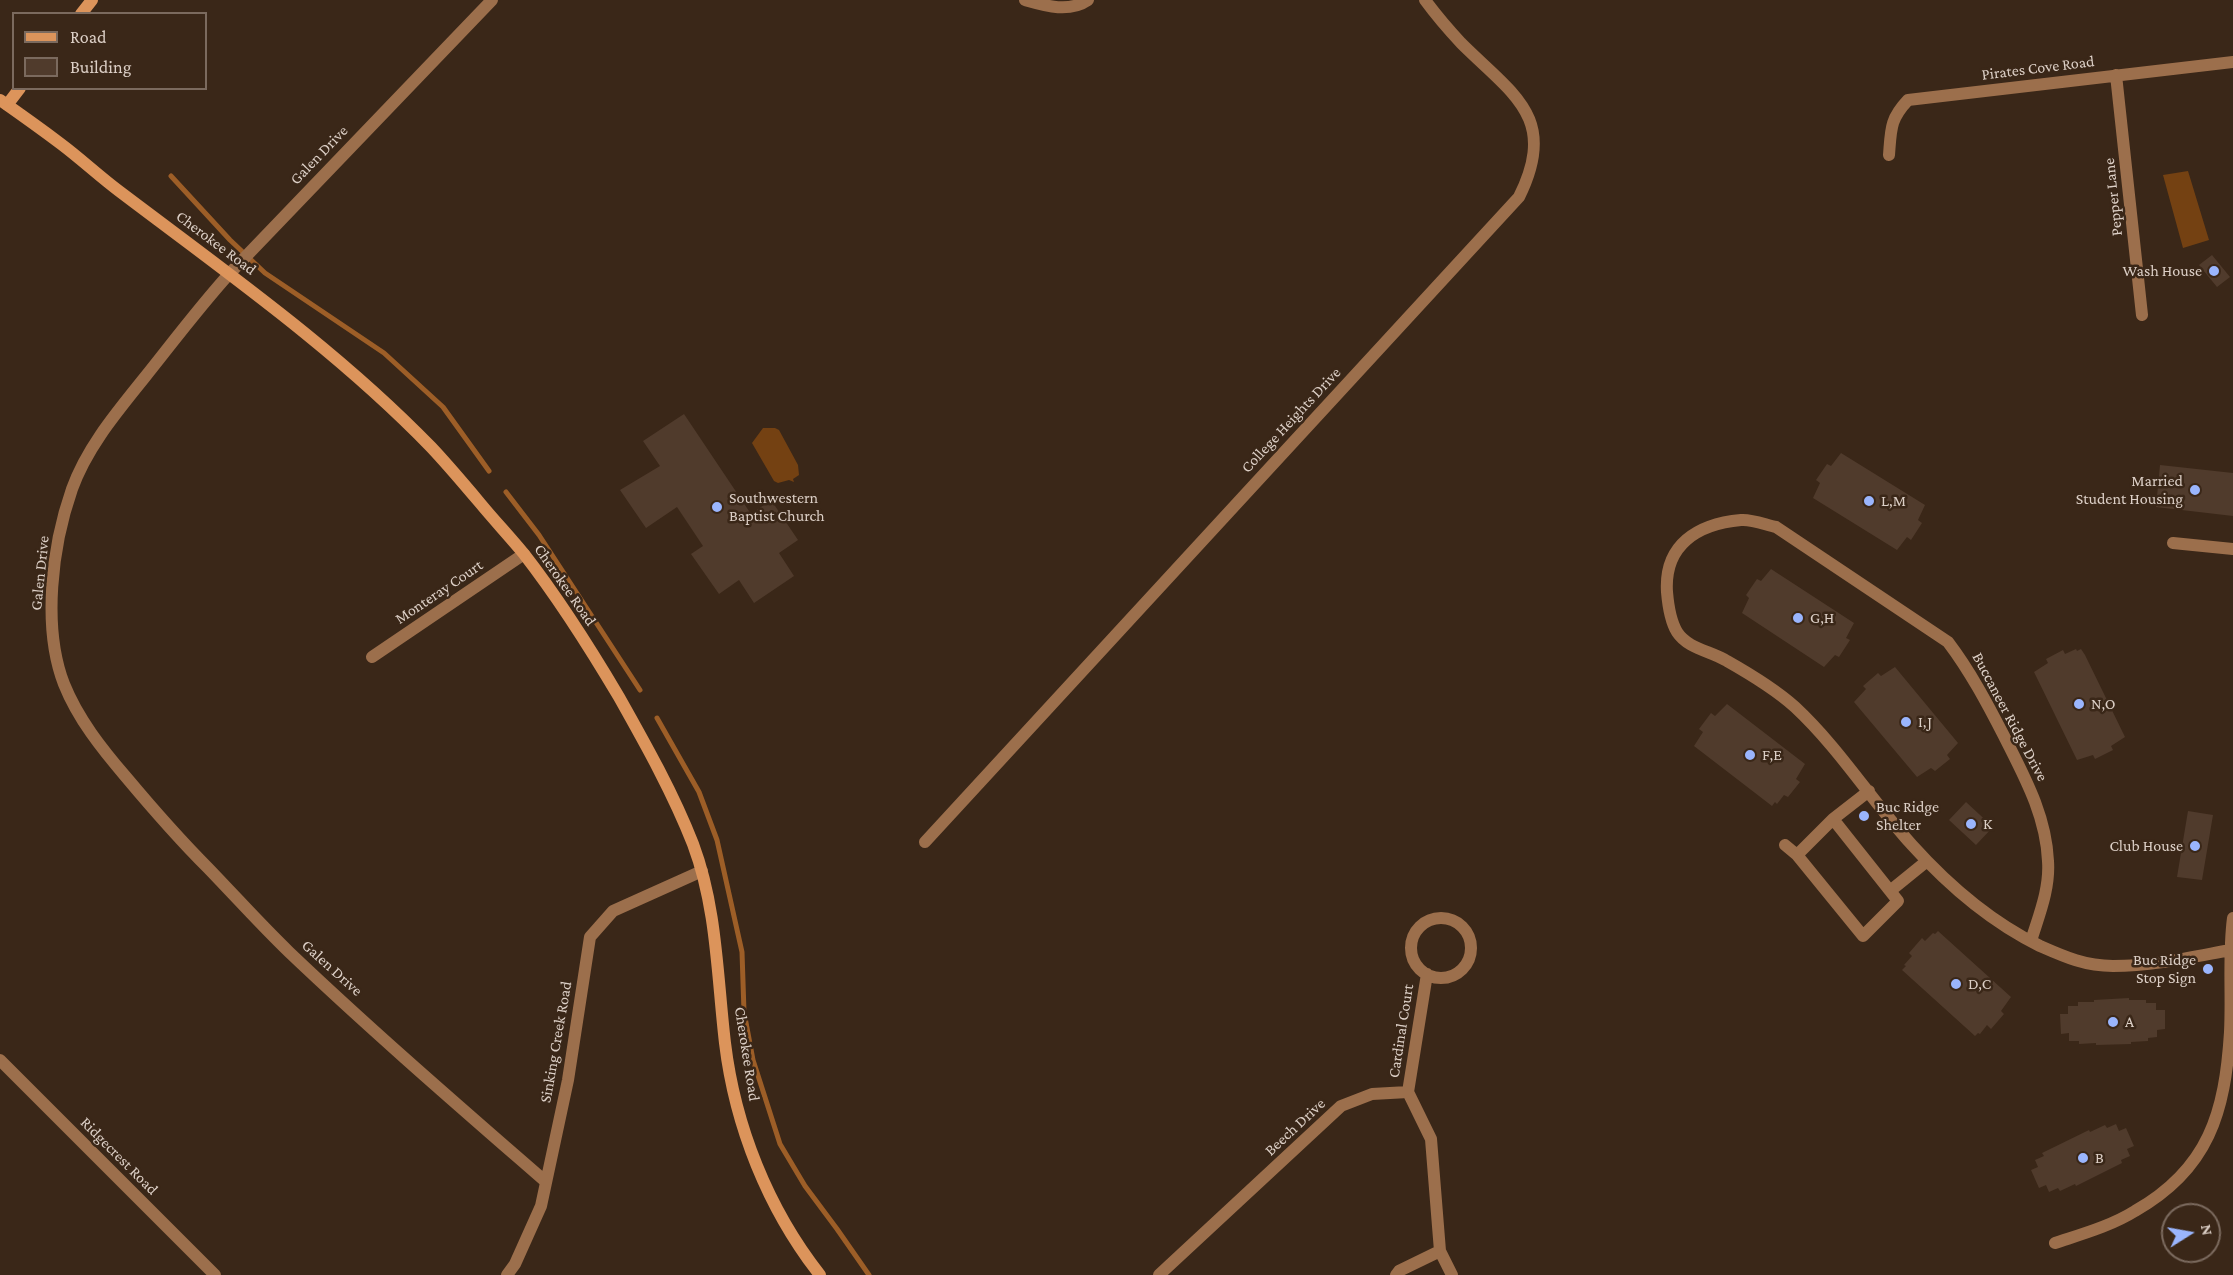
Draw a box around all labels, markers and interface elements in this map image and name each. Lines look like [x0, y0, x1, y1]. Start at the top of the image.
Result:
legend [12, 12, 207, 90]
text: Road [70, 27, 107, 47]
street label: Pirates Cove Road [1981, 52, 2095, 84]
text: Building [70, 57, 131, 77]
street label: Galen Drive [286, 121, 352, 189]
street label: Pepper Lane [2099, 157, 2127, 237]
street label: Cherokee Road [172, 207, 260, 279]
place label: Wash House [2123, 261, 2202, 281]
marker: Wash House [2207, 264, 2221, 278]
street label: College Heights Drive [1237, 363, 1345, 477]
place label: Married Student Housing [2076, 471, 2183, 509]
marker: Married Student Housing [2188, 483, 2202, 497]
place label: Southwestern Baptist Church [729, 488, 825, 526]
place label: L,M [1881, 491, 1906, 511]
marker: L,M [1862, 494, 1876, 508]
marker: Southwestern Baptist Church [710, 500, 724, 514]
street label: Galen Drive [27, 535, 53, 611]
street label: Cherokee Road [530, 540, 600, 630]
street label: Monteray Court [391, 556, 487, 628]
place label: G,H [1810, 608, 1834, 628]
marker: G,H [1791, 611, 1805, 625]
street label: Buccaneer Ridge Drive [1968, 649, 2052, 785]
place label: N,O [2091, 694, 2116, 714]
marker: N,O [2072, 697, 2086, 711]
place label: I,J [1918, 712, 1932, 732]
marker: I,J [1899, 715, 1913, 729]
place label: F,E [1762, 745, 1782, 765]
marker: F,E [1743, 748, 1757, 762]
place label: Buc Ridge Shelter [1876, 797, 1939, 835]
marker: Buc Ridge Shelter [1857, 809, 1871, 823]
place label: K [1983, 814, 1992, 834]
marker: K [1964, 817, 1978, 831]
place label: Club House [2109, 836, 2183, 856]
marker: Club House [2188, 839, 2202, 853]
street label: Galen Drive [298, 936, 366, 1000]
place label: Buc Ridge Stop Sign [2133, 950, 2196, 988]
marker: Buc Ridge Stop Sign [2201, 962, 2215, 976]
place label: D,C [1968, 974, 1991, 994]
marker: D,C [1949, 977, 1963, 991]
street label: Sinking Creek Road [536, 980, 576, 1104]
street label: Cardinal Court [1384, 983, 1418, 1079]
street label: Cherokee Road [730, 1005, 764, 1103]
place label: A [2125, 1012, 2134, 1032]
marker: A [2106, 1015, 2120, 1029]
street label: Beech Drive [1261, 1094, 1329, 1160]
street label: Ridgecrest Road [76, 1113, 162, 1199]
place label: B [2095, 1148, 2104, 1168]
marker: B [2076, 1151, 2090, 1165]
north arrow [2161, 1203, 2221, 1263]
text: N [2198, 1223, 2217, 1237]

